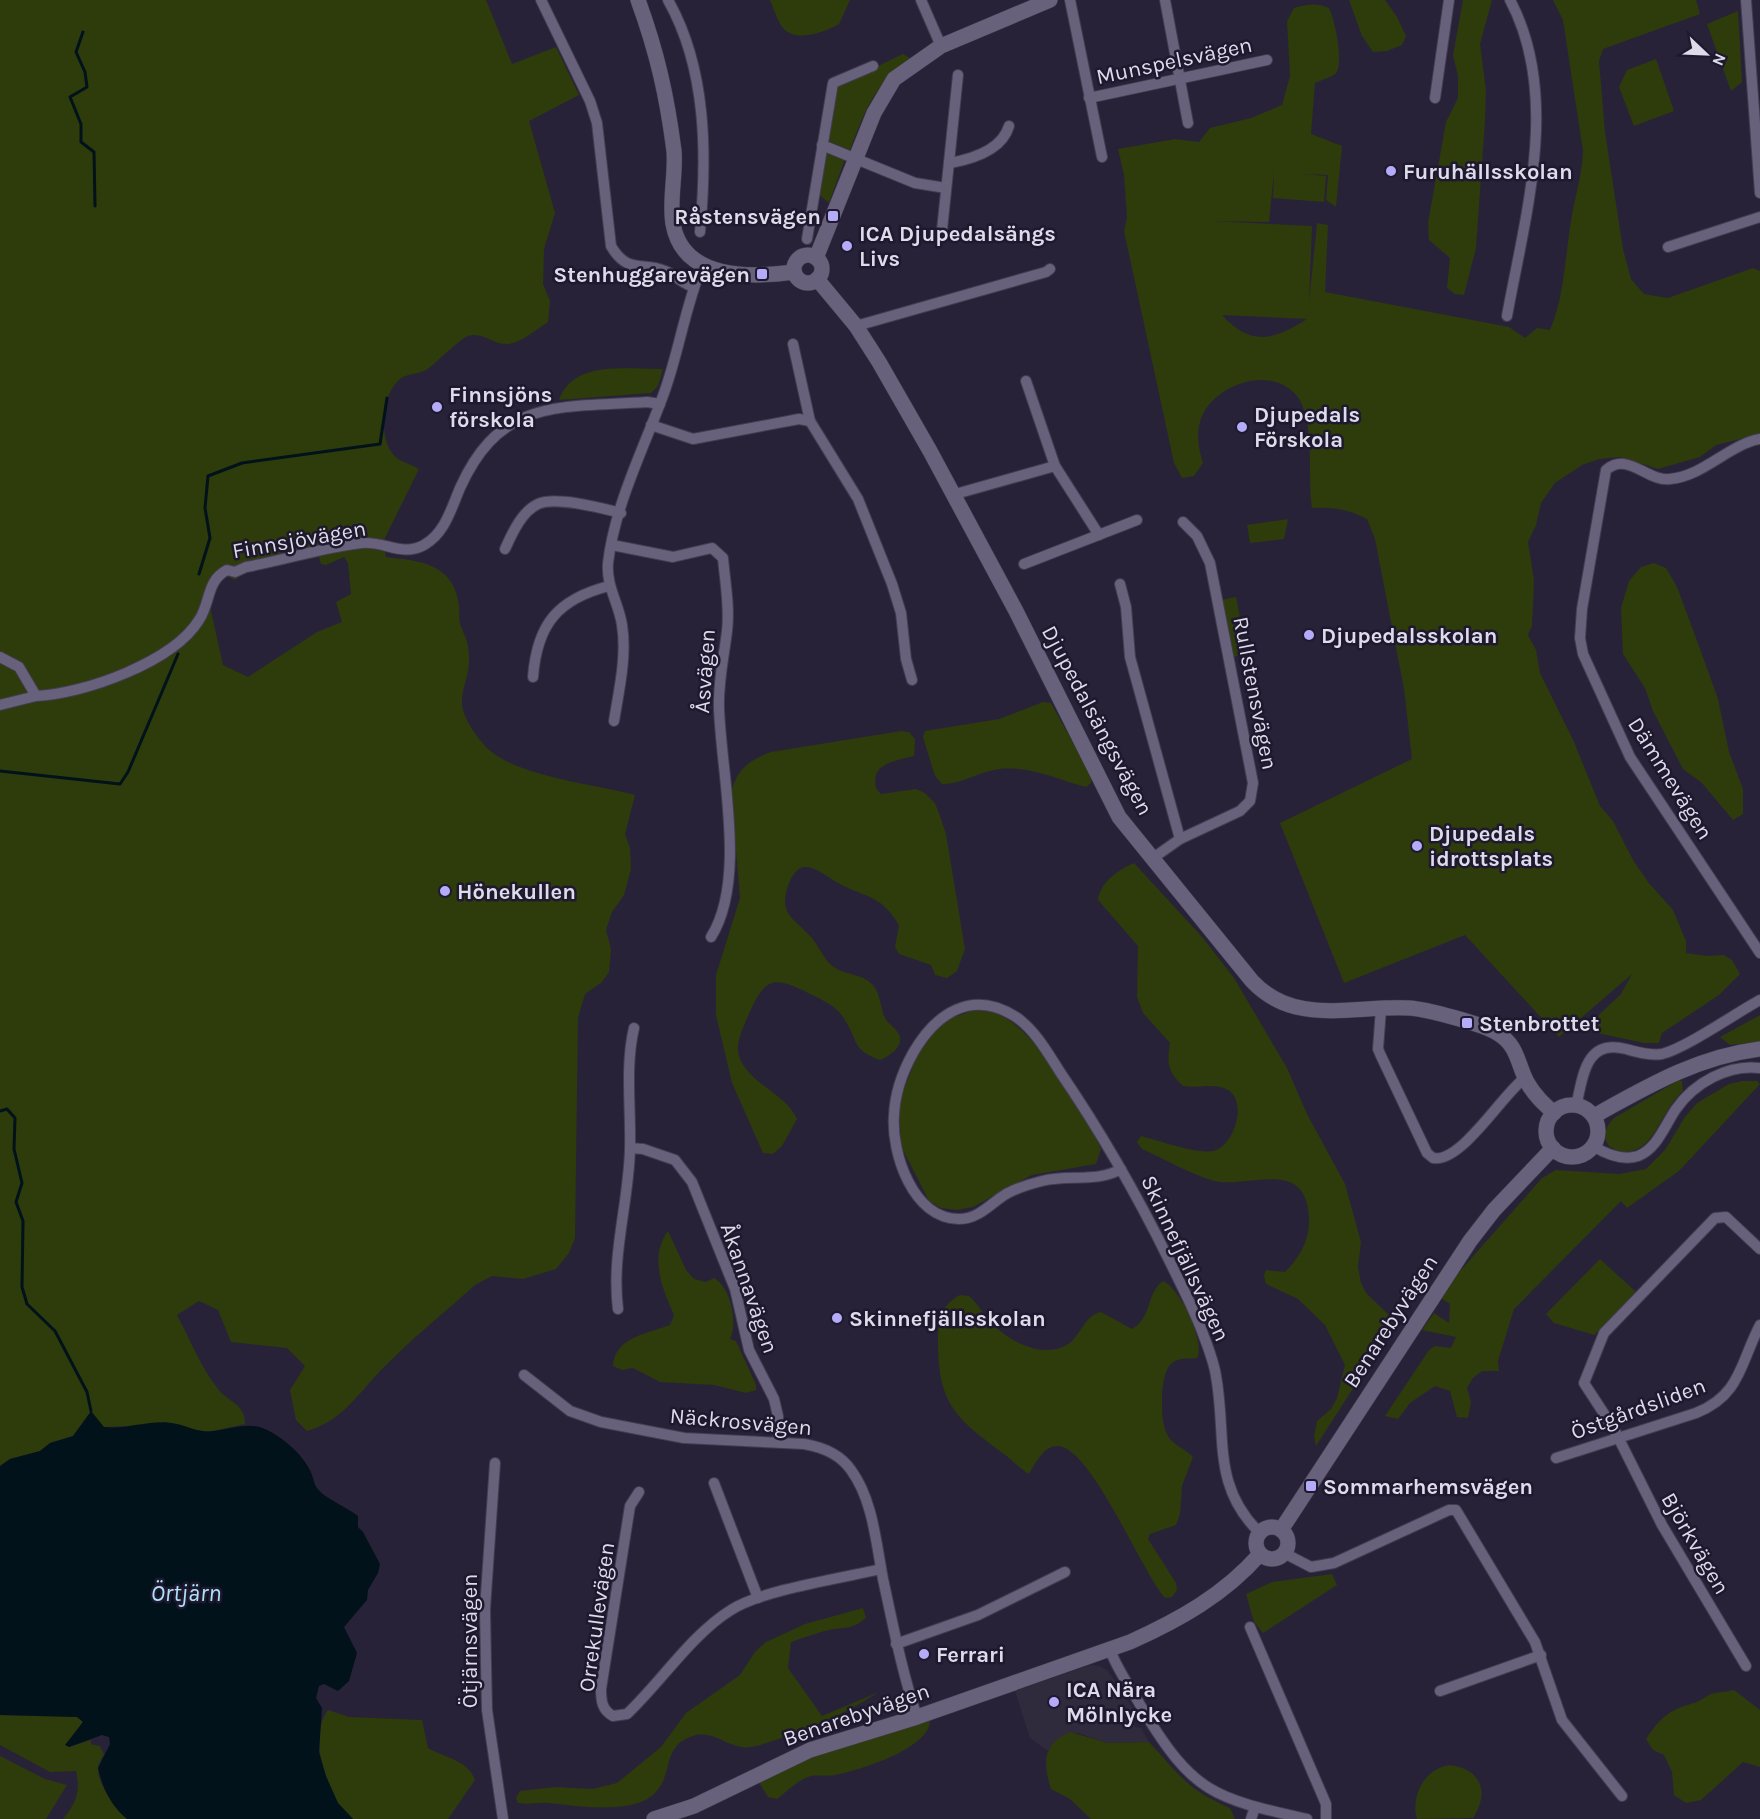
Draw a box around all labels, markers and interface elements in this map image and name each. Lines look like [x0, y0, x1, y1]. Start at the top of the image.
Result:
north arrow [1676, 24, 1736, 84]
street label: Munspelsvägen [1094, 32, 1255, 90]
text: N [1708, 51, 1730, 69]
place label: Furuhällsskolan [1403, 159, 1573, 185]
marker: Furuhällsskolan [1384, 164, 1398, 178]
place label: Råstensvägen [674, 204, 821, 230]
marker: Råstensvägen [826, 209, 840, 223]
place label: ICA Djupedalsängs Livs [859, 221, 1056, 272]
marker: ICA Djupedalsängs Livs [840, 239, 854, 253]
place label: Stenhuggarevägen [553, 262, 750, 288]
marker: Stenhuggarevägen [755, 267, 769, 281]
place label: Finnsjöns förskola [449, 382, 552, 433]
marker: Finnsjöns förskola [430, 400, 444, 414]
place label: Djupedals Förskola [1254, 402, 1360, 453]
marker: Djupedals Förskola [1235, 420, 1249, 434]
street label: Finnsjövägen [230, 515, 368, 565]
street label: Rullstensvägen [1227, 615, 1283, 772]
street label: Djupedalsängsvägen [1036, 621, 1158, 820]
place label: Djupedalsskolan [1321, 623, 1497, 649]
street label: Åsvägen [688, 628, 721, 714]
marker: Djupedalsskolan [1302, 628, 1316, 642]
street label: Dämmevägen [1622, 713, 1718, 844]
place label: Djupedals idrottsplats [1429, 821, 1553, 872]
marker: Djupedals idrottsplats [1410, 839, 1424, 853]
place label: Hönekullen [457, 879, 576, 905]
marker: Hönekullen [438, 884, 452, 898]
place label: Stenbrottet [1479, 1011, 1600, 1037]
marker: Stenbrottet [1460, 1016, 1474, 1030]
street label: Skinnefjällsvägen [1135, 1171, 1235, 1346]
street label: Åkannavägen [715, 1219, 784, 1357]
street label: Benarebyvägen [1338, 1250, 1443, 1393]
place label: Skinnefjällsskolan [849, 1306, 1046, 1332]
marker: Skinnefjällsskolan [830, 1311, 844, 1325]
street label: Östgårdsliden [1567, 1373, 1709, 1445]
street label: Näckrosvägen [669, 1403, 813, 1441]
place label: Sommarhemsvägen [1323, 1474, 1533, 1500]
marker: Sommarhemsvägen [1304, 1479, 1318, 1493]
street label: Björkvägen [1656, 1488, 1735, 1599]
street label: Orrekullevägen [574, 1541, 620, 1694]
street label: Ötjärnsvägen [457, 1574, 483, 1708]
water label: Örtjärn [151, 1579, 221, 1607]
place label: Ferrari [936, 1642, 1005, 1668]
marker: Ferrari [917, 1647, 931, 1661]
place label: ICA Nära Mölnlycke [1066, 1677, 1172, 1728]
street label: Benarebyvägen [780, 1678, 933, 1752]
marker: ICA Nära Mölnlycke [1047, 1695, 1061, 1709]

